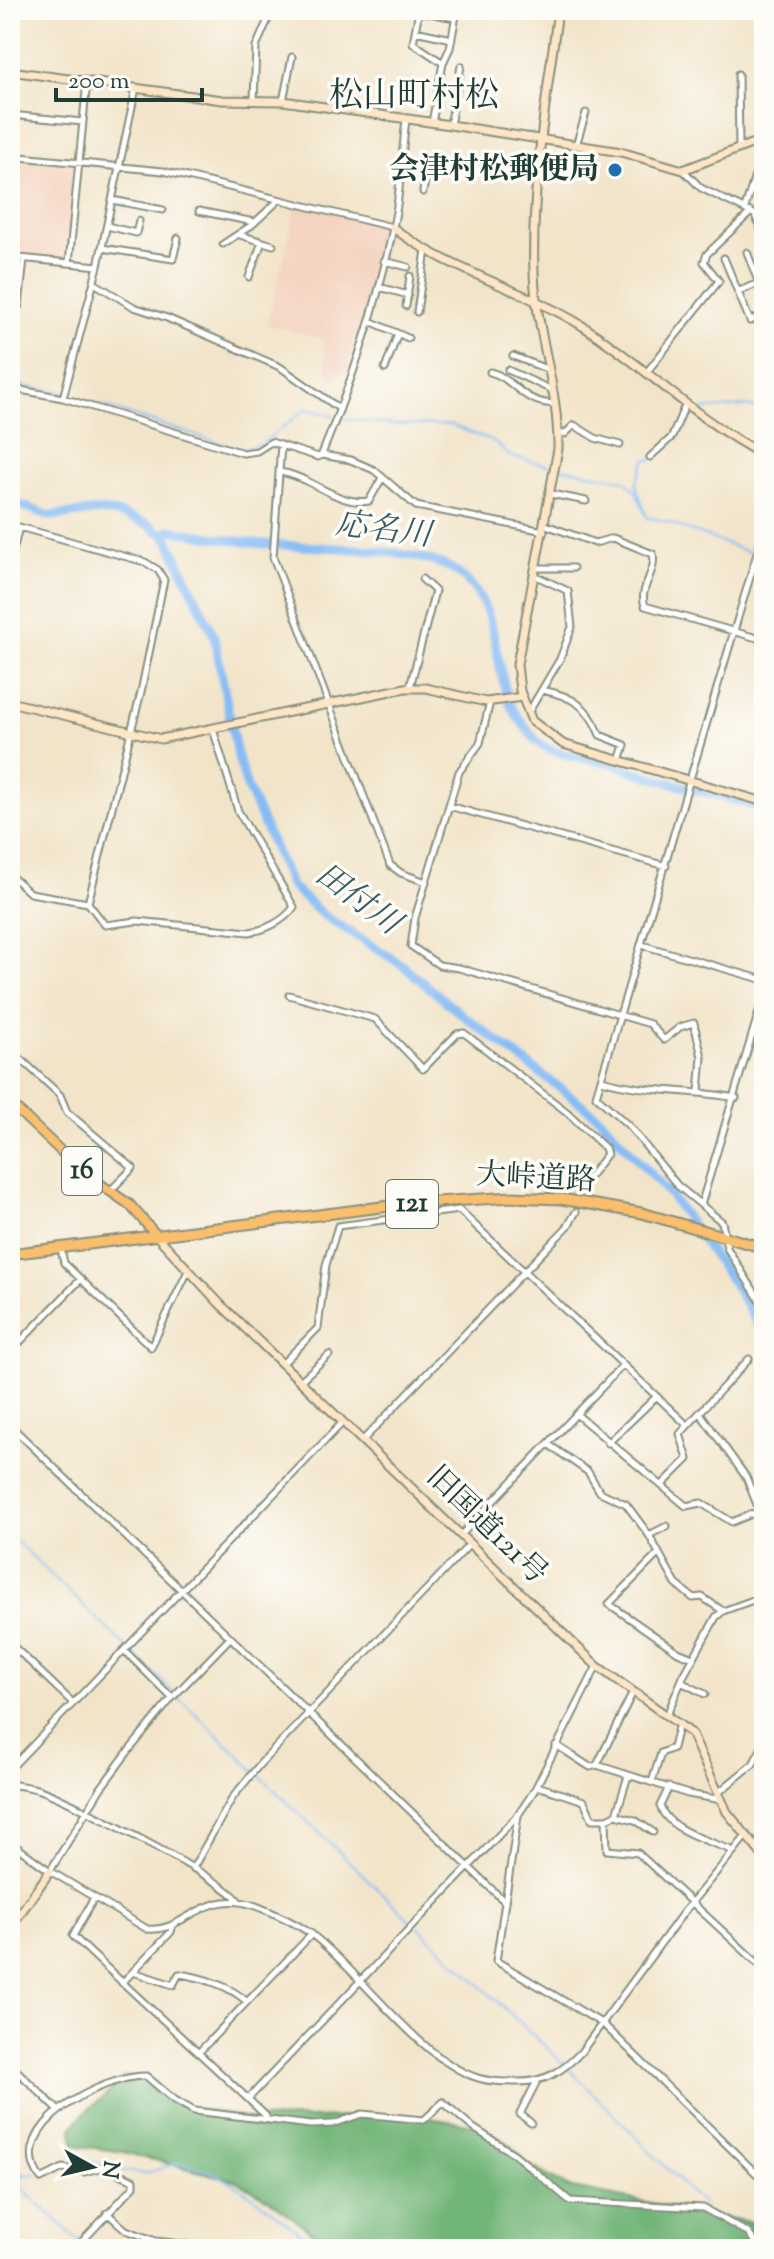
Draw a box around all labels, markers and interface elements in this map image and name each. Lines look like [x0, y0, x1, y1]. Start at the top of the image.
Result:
scale bar [56, 52, 202, 102]
text: 200 m [68, 65, 130, 99]
district label: 松山町村松 [329, 73, 499, 122]
place label: 会津村松郵便局 [389, 149, 599, 192]
marker: 会津村松郵便局 [606, 161, 624, 179]
water label: 応名川 [333, 502, 436, 560]
water label: 田付川 [305, 853, 412, 949]
road number: 16 [62, 1147, 102, 1195]
street label: 大峠道路 [475, 1154, 597, 1204]
road number: 121 [386, 1180, 438, 1228]
street label: 旧国道121号 [416, 1457, 556, 1595]
north arrow [52, 2127, 132, 2207]
text: N [92, 2158, 126, 2181]

